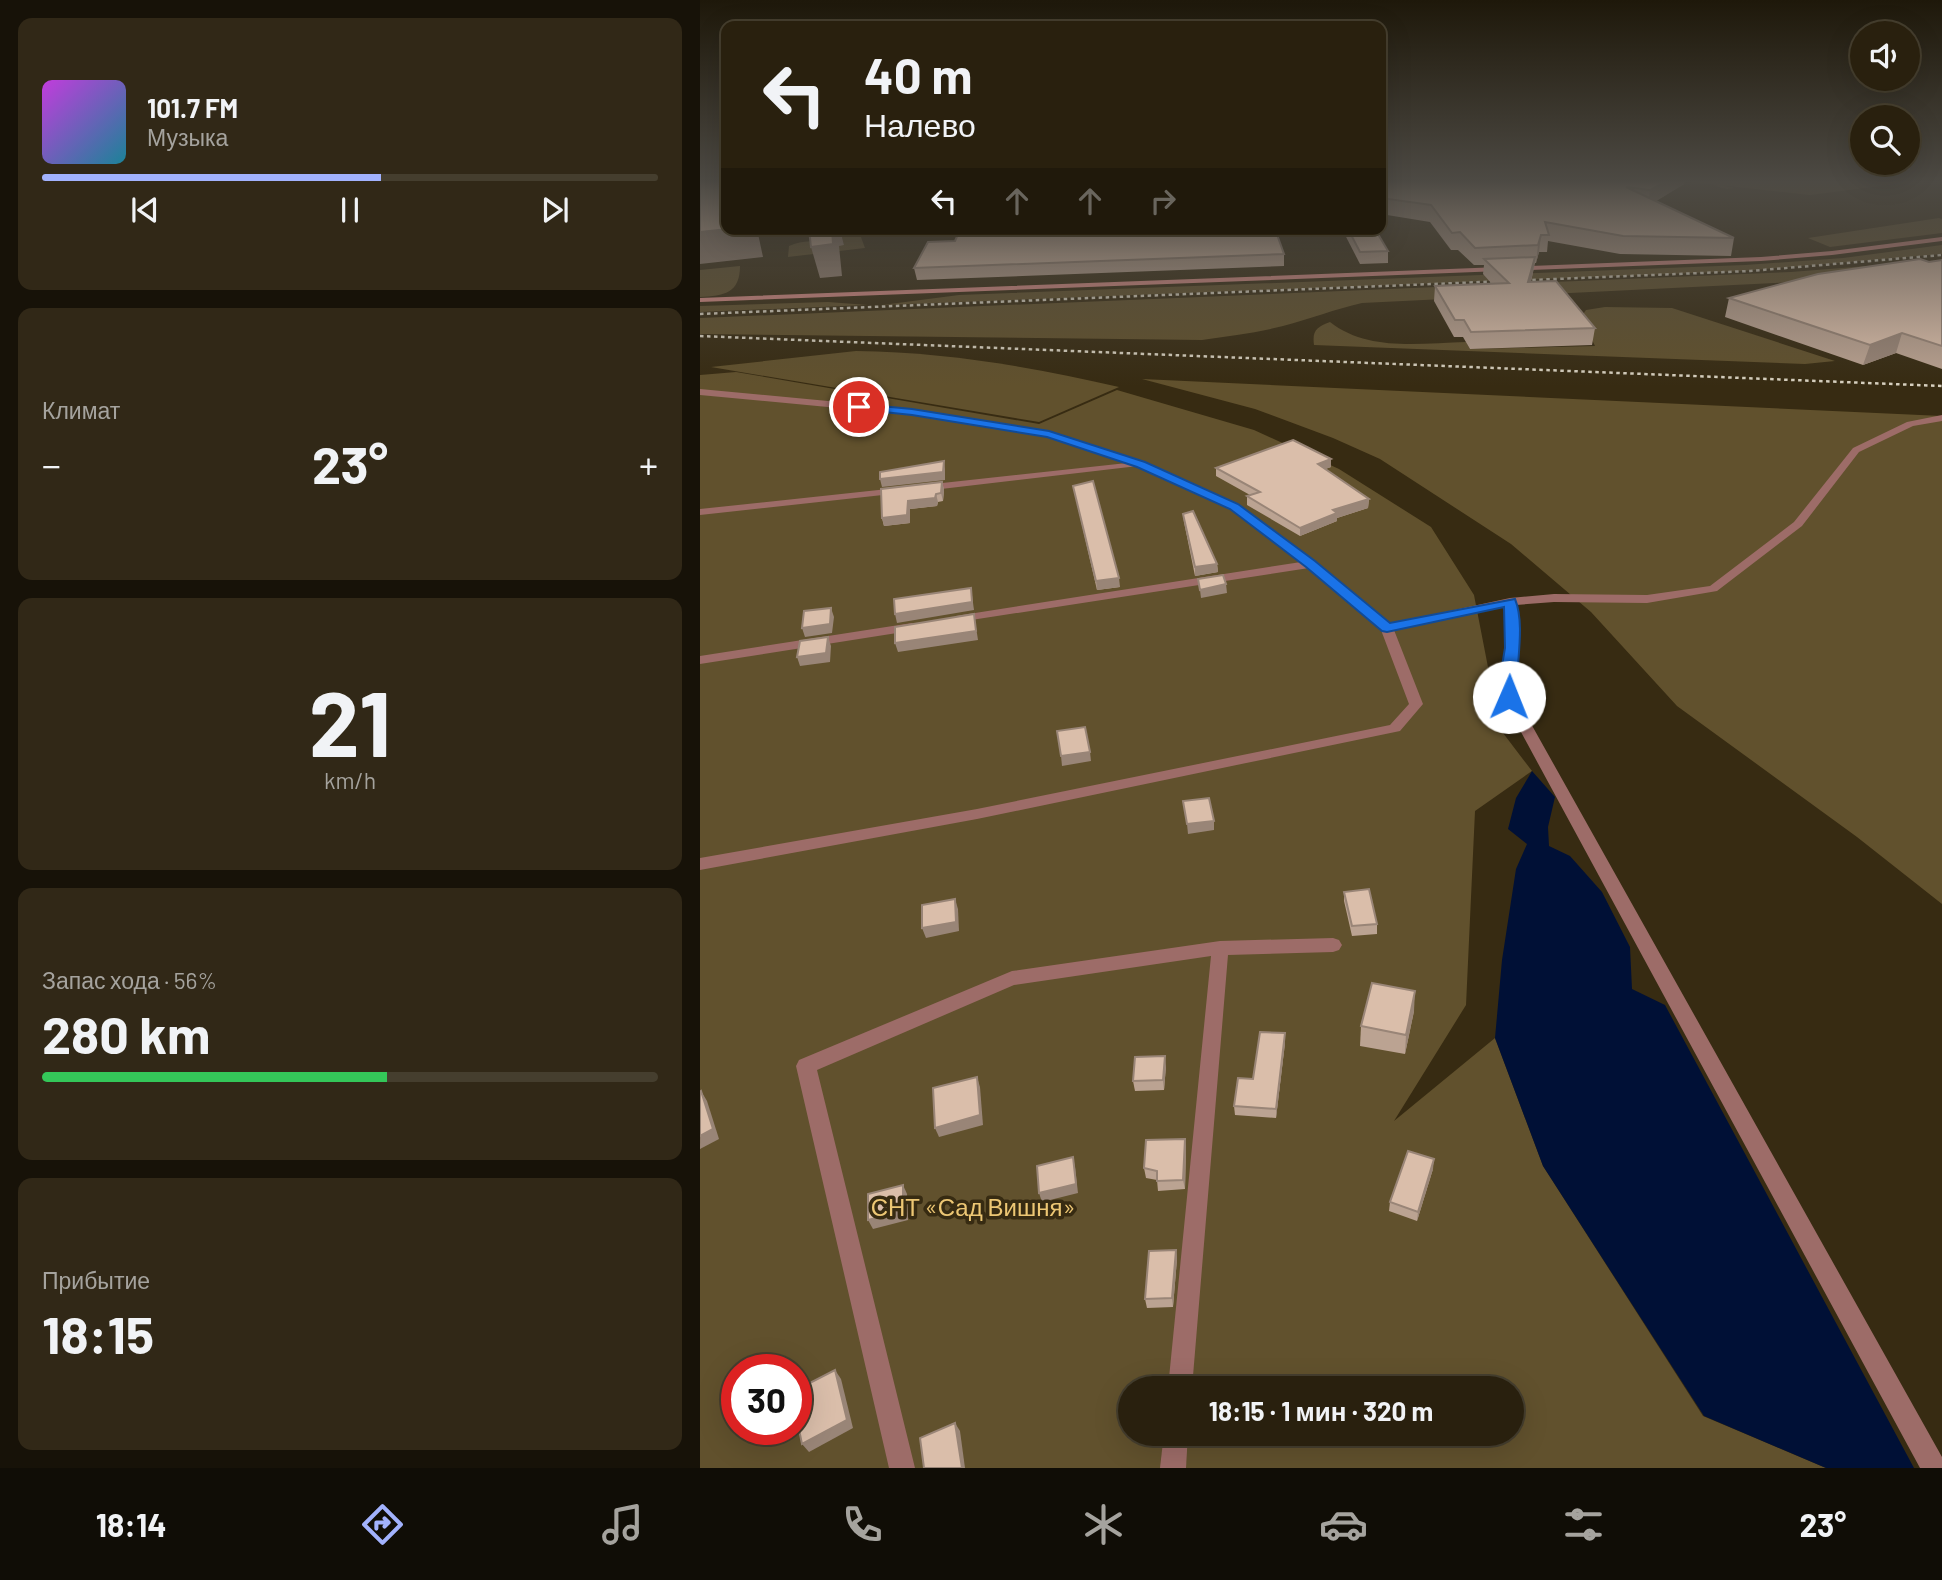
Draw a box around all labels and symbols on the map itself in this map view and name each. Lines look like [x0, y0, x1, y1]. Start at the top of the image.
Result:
pin [829, 377, 889, 437]
position arrow [1472, 660, 1546, 734]
park label: СНТ «Сад Вишня» [871, 1192, 1075, 1221]
speed limit sign: 30 [721, 1354, 812, 1445]

